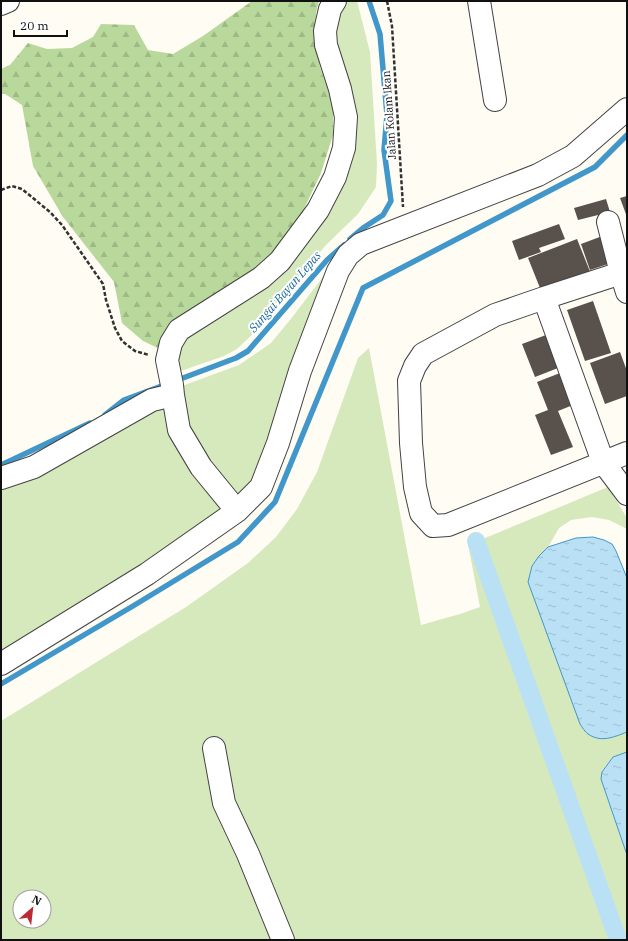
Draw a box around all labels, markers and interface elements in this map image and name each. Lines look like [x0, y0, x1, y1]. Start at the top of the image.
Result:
scale bar [14, 12, 67, 38]
text: 20 m [20, 18, 49, 33]
street label: Jalan Kolam Ikan [379, 70, 399, 160]
water label: Sungai Bayan Lepas [245, 248, 324, 336]
north arrow [12, 889, 52, 929]
text: N [30, 892, 44, 909]

